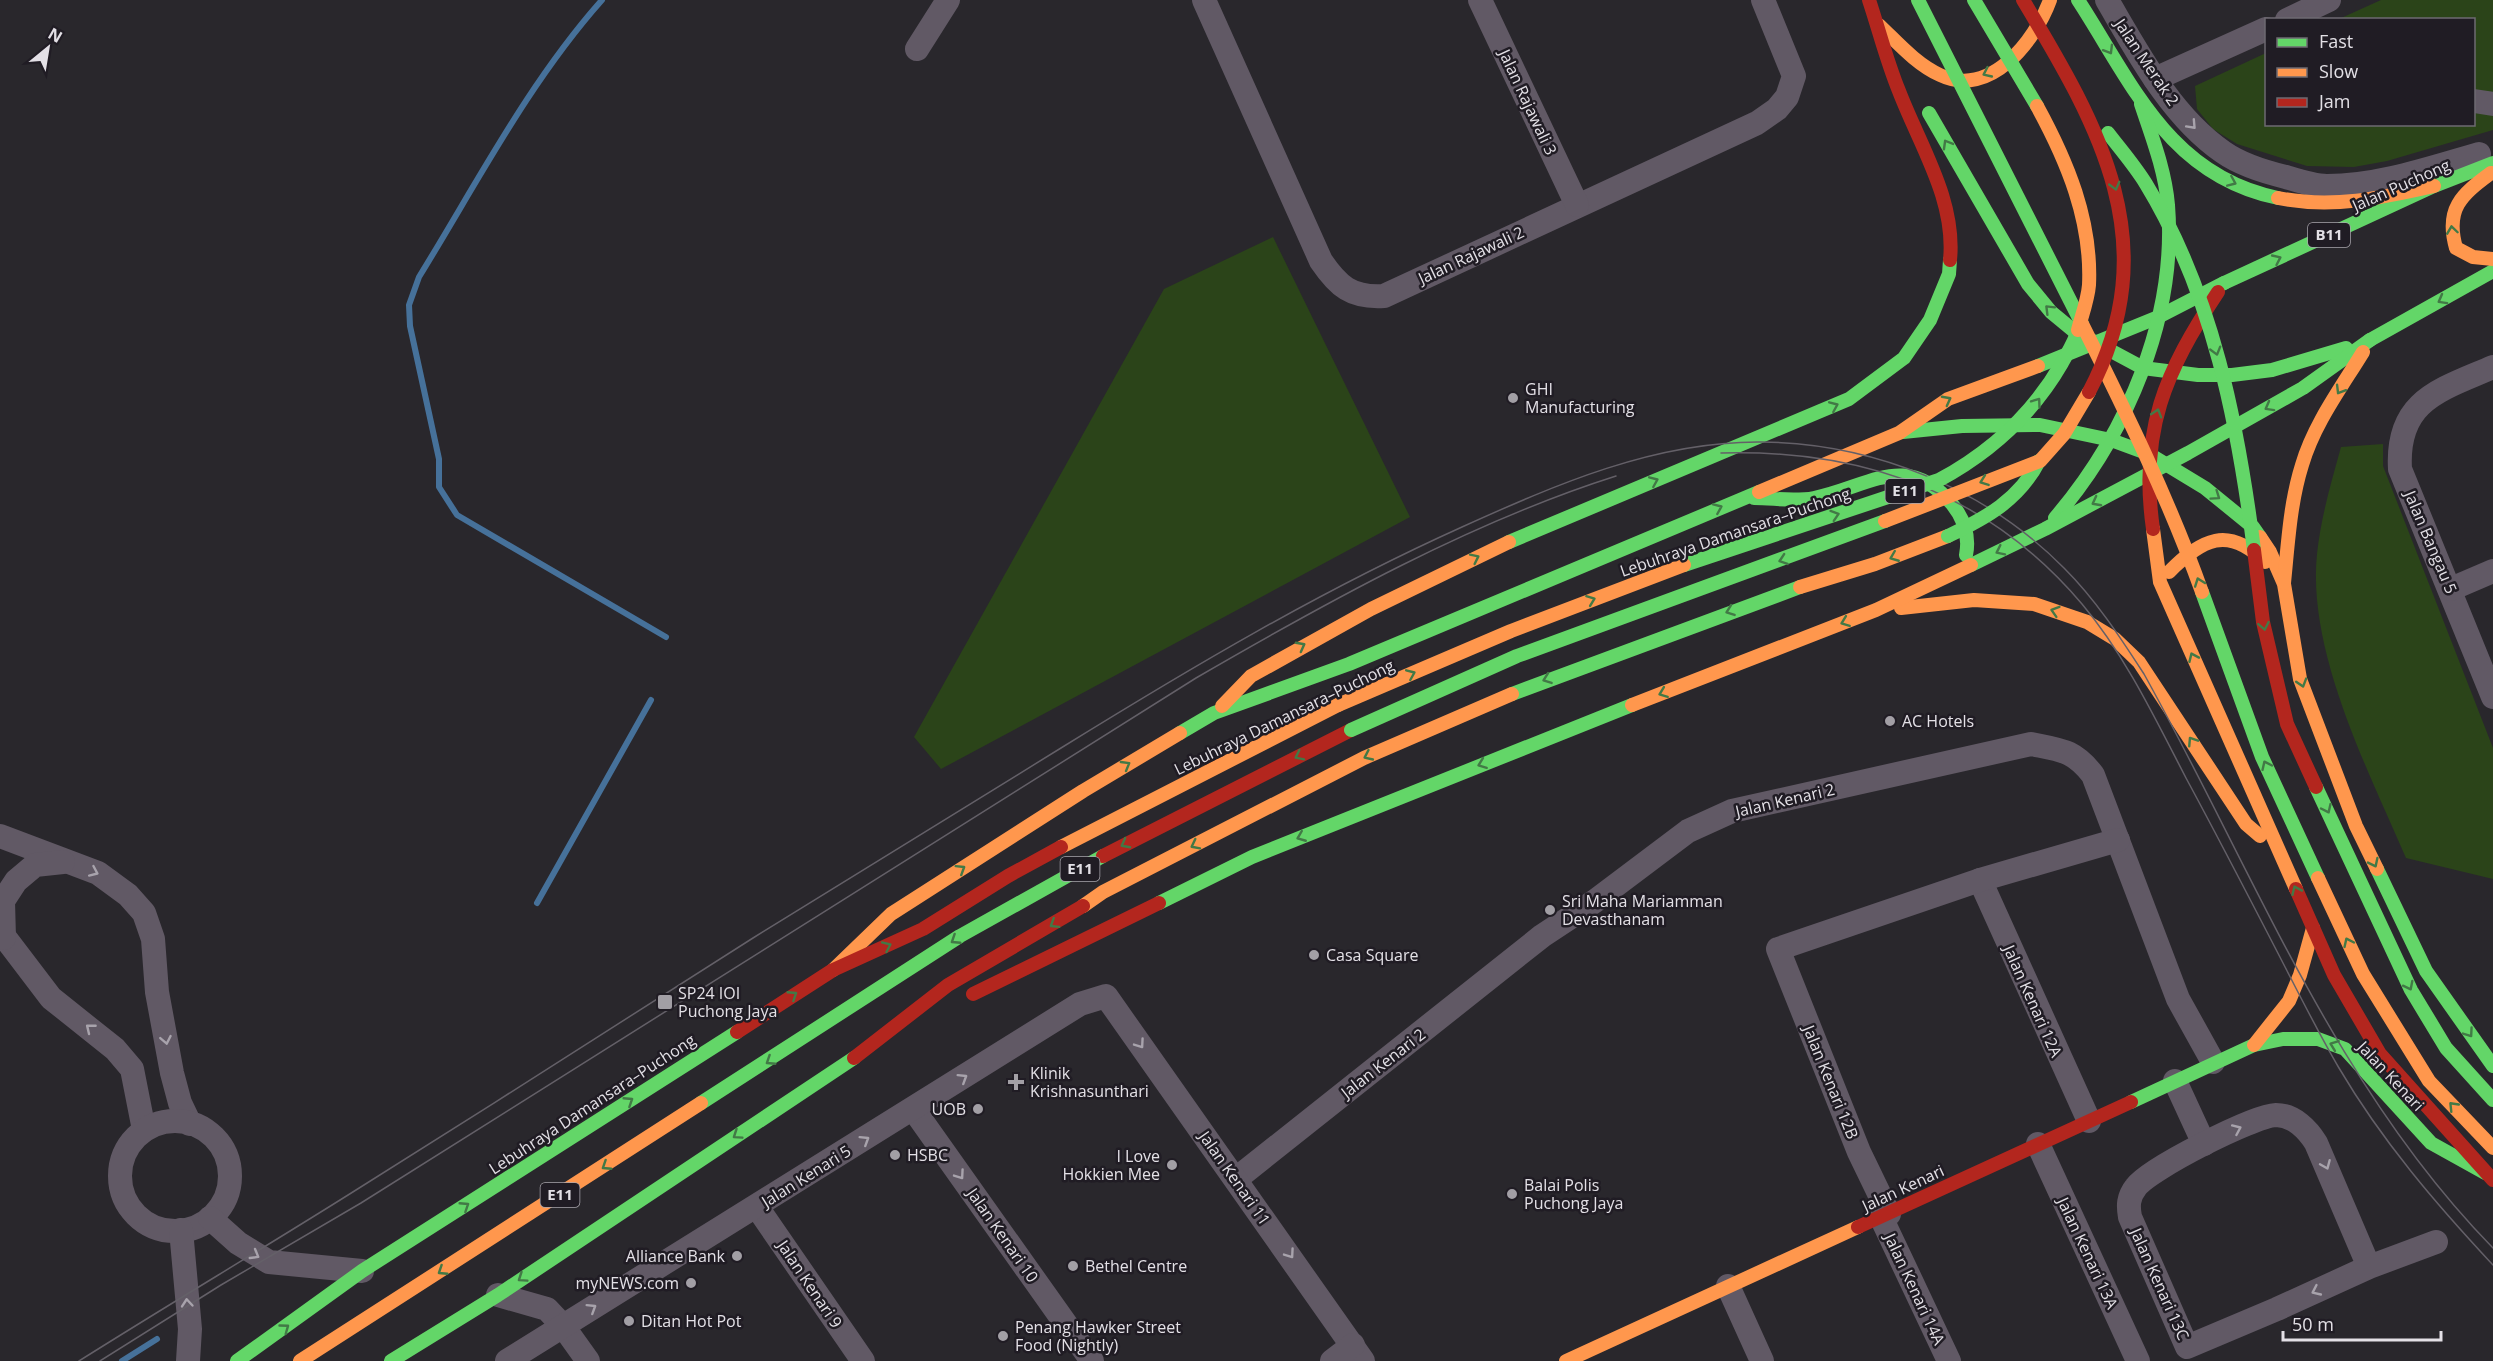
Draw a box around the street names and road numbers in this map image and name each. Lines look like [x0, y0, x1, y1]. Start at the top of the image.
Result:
street label: Jalan Merak 2 [2109, 12, 2184, 110]
street label: Jalan Rajawali 3 [1493, 44, 1562, 159]
street label: Jalan Puchong [2347, 153, 2454, 217]
street label: Jalan Rajawali 2 [1413, 221, 1528, 290]
road number: B11 [2308, 223, 2350, 247]
road number: E11 [1886, 479, 1924, 503]
street label: Lebuhraya Damansara–Puchong [1617, 482, 1853, 582]
street label: Jalan Bangau 5 [2399, 485, 2463, 597]
street label: Lebuhraya Damansara–Puchong [1170, 654, 1398, 780]
street label: Jalan Kenari 2 [1731, 778, 1837, 823]
road number: E11 [1060, 857, 1100, 881]
street label: Jalan Kenari 12A [1998, 940, 2068, 1061]
street label: Jalan Kenari 12B [1797, 1020, 1864, 1142]
street label: Jalan Kenari 2 [1335, 1023, 1430, 1104]
street label: Lebuhraya Damansara–Puchong [484, 1029, 700, 1179]
street label: Jalan Kenari [2352, 1035, 2429, 1116]
street label: Jalan Kenari 11 [1193, 1125, 1276, 1230]
street label: Jalan Kenari 5 [755, 1140, 855, 1213]
street label: Jalan Kenari [1857, 1159, 1948, 1217]
street label: Jalan Kenari 10 [961, 1182, 1044, 1287]
road number: E11 [540, 1183, 580, 1207]
street label: Jalan Kenari 13A [2052, 1192, 2124, 1313]
street label: Jalan Kenari 13C [2125, 1223, 2195, 1344]
street label: Jalan Kenari 14A [1879, 1228, 1951, 1349]
street label: Jalan Kenari 9 [771, 1234, 847, 1332]

